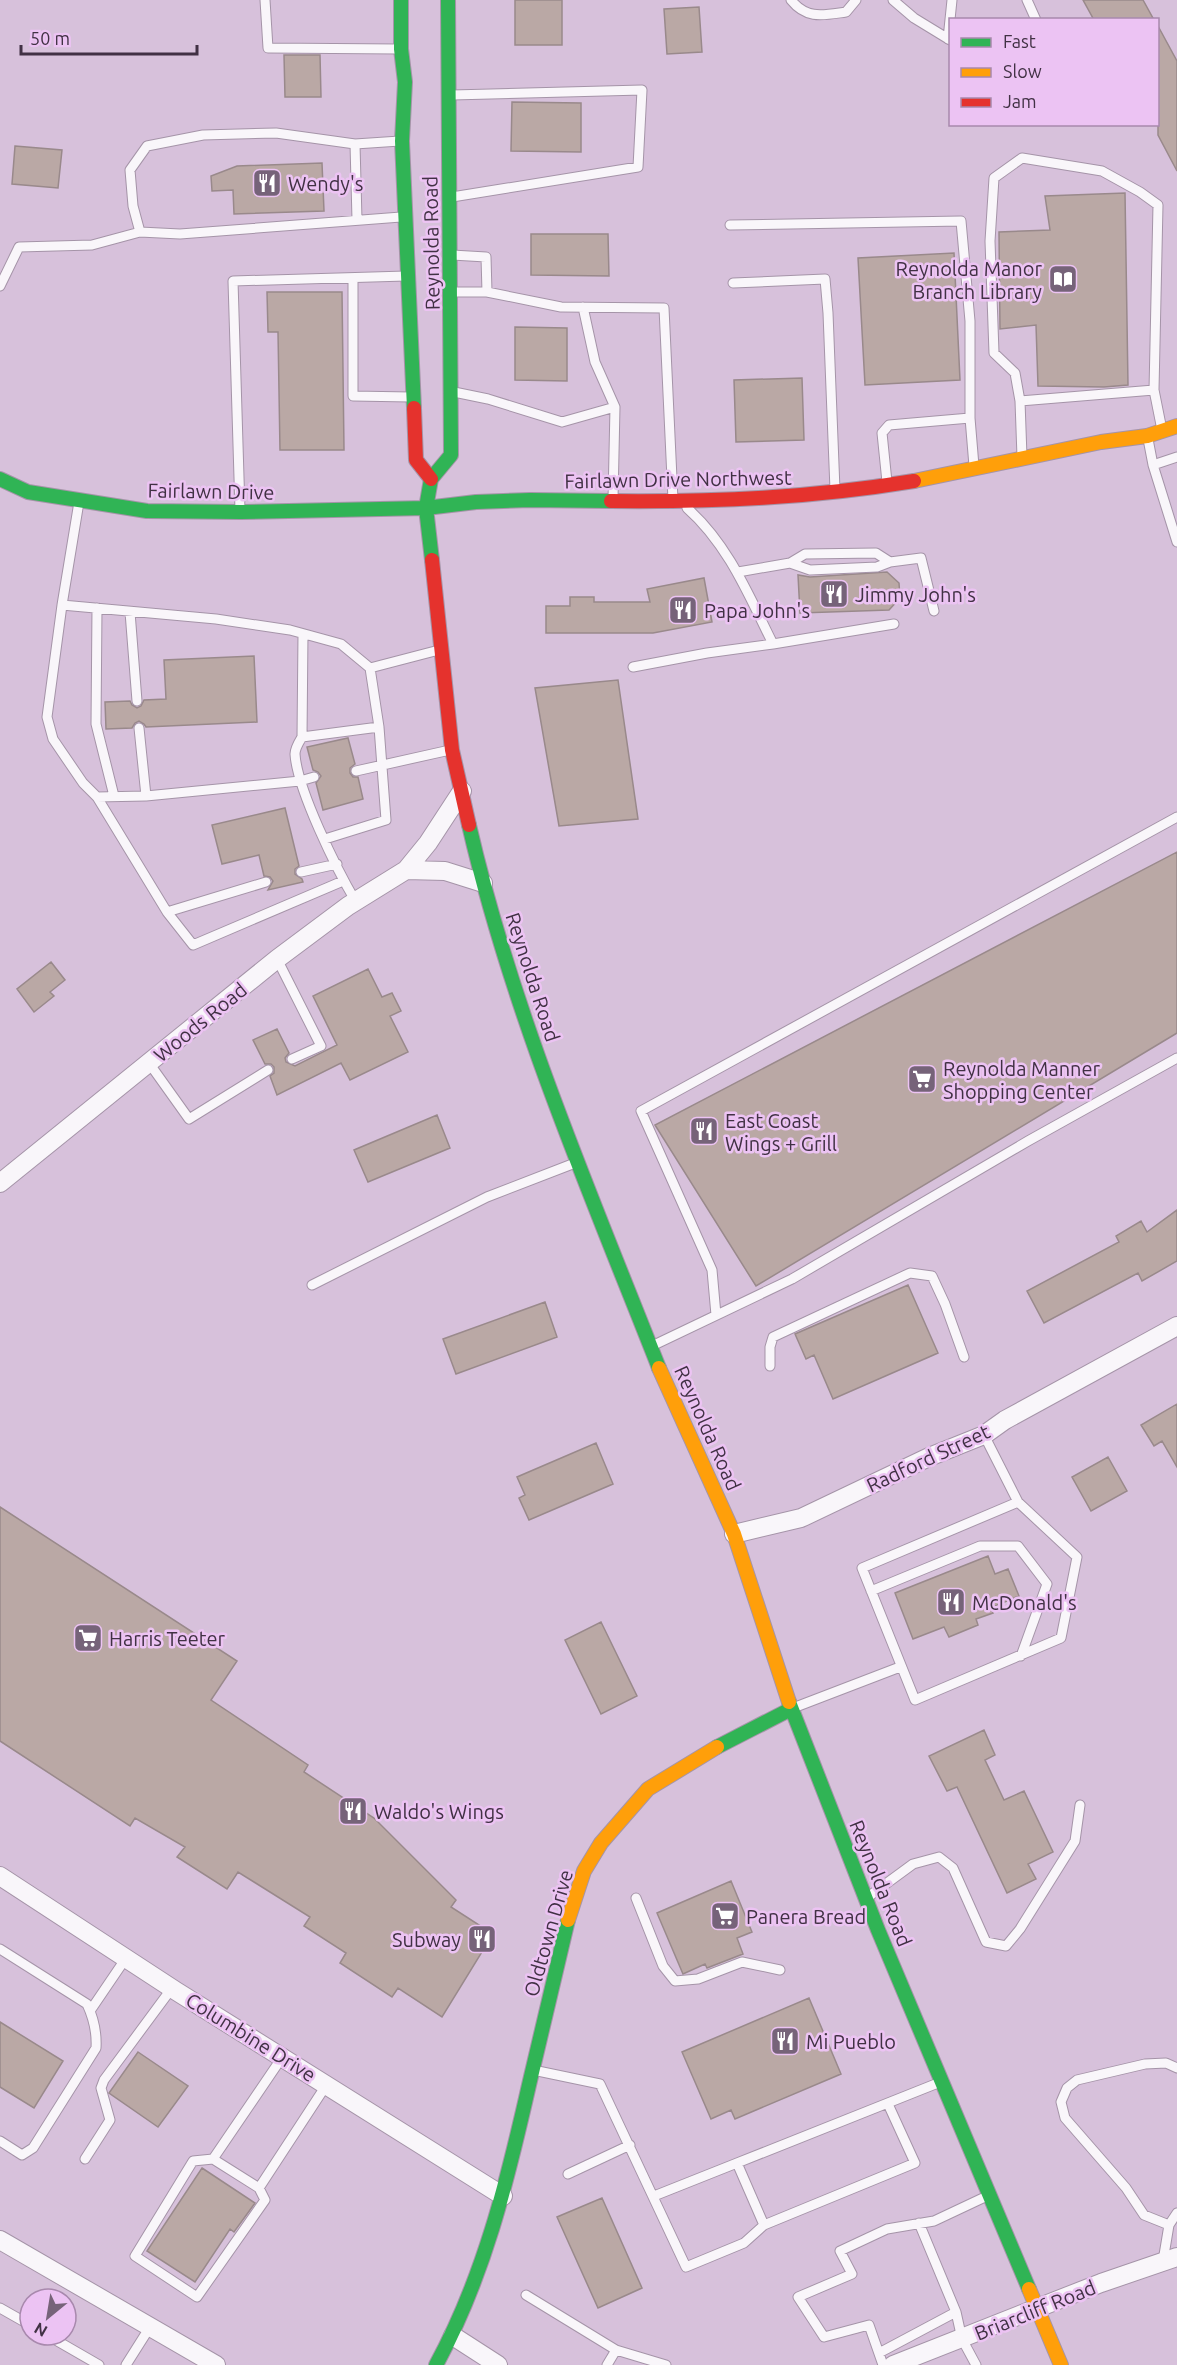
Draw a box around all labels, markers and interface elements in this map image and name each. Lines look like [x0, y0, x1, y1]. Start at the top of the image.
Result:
scale bar [21, 18, 196, 56]
legend [949, 18, 1159, 126]
text: 50 m [30, 28, 70, 48]
text: Fast [1003, 31, 1036, 51]
text: Slow [1003, 61, 1042, 81]
text: Jam [1003, 91, 1037, 111]
restaurant icon: Wendy's [251, 167, 283, 199]
place label: Wendy's [288, 172, 364, 195]
street label: Reynolda Road [418, 176, 444, 310]
place label: Reynolda Manor Branch Library [896, 257, 1042, 303]
library icon: Reynolda Manor Branch Library [1047, 263, 1079, 295]
street label: Fairlawn Drive Northwest [564, 466, 792, 492]
street label: Fairlawn Drive [147, 478, 275, 504]
restaurant icon: Jimmy John's [818, 578, 850, 610]
place label: Jimmy John's [855, 583, 976, 606]
restaurant icon: Papa John's [667, 594, 699, 626]
place label: Papa John's [704, 599, 810, 622]
street label: Reynolda Road [501, 910, 565, 1044]
street label: Woods Road [149, 978, 251, 1066]
place label: Reynolda Manner Shopping Center [943, 1057, 1101, 1103]
supermarket icon: Reynolda Manner Shopping Center [906, 1063, 938, 1095]
place label: East Coast Wings + Grill [725, 1109, 837, 1155]
restaurant icon: East Coast Wings + Grill [688, 1115, 720, 1147]
street label: Reynolda Road [670, 1362, 746, 1494]
street label: Radford Street [863, 1419, 993, 1497]
restaurant icon: McDonald's [935, 1586, 967, 1618]
place label: McDonald's [972, 1591, 1077, 1614]
supermarket icon: Harris Teeter [72, 1622, 104, 1654]
place label: Harris Teeter [109, 1627, 226, 1650]
restaurant icon: Waldo's Wings [337, 1795, 369, 1827]
place label: Waldo's Wings [374, 1800, 504, 1823]
street label: Reynolda Road [845, 1817, 917, 1949]
street label: Oldtown Drive [519, 1867, 577, 1999]
supermarket icon: Panera Bread [709, 1900, 741, 1932]
place label: Panera Bread [746, 1905, 866, 1928]
restaurant icon: Subway [466, 1923, 498, 1955]
place label: Subway [392, 1928, 461, 1951]
street label: Columbine Drive [182, 1988, 320, 2086]
restaurant icon: Mi Pueblo [769, 2025, 801, 2057]
place label: Mi Pueblo [806, 2030, 896, 2053]
street label: Briarcliff Road [971, 2275, 1099, 2345]
north arrow [18, 2287, 78, 2347]
text: N [31, 2319, 50, 2341]

